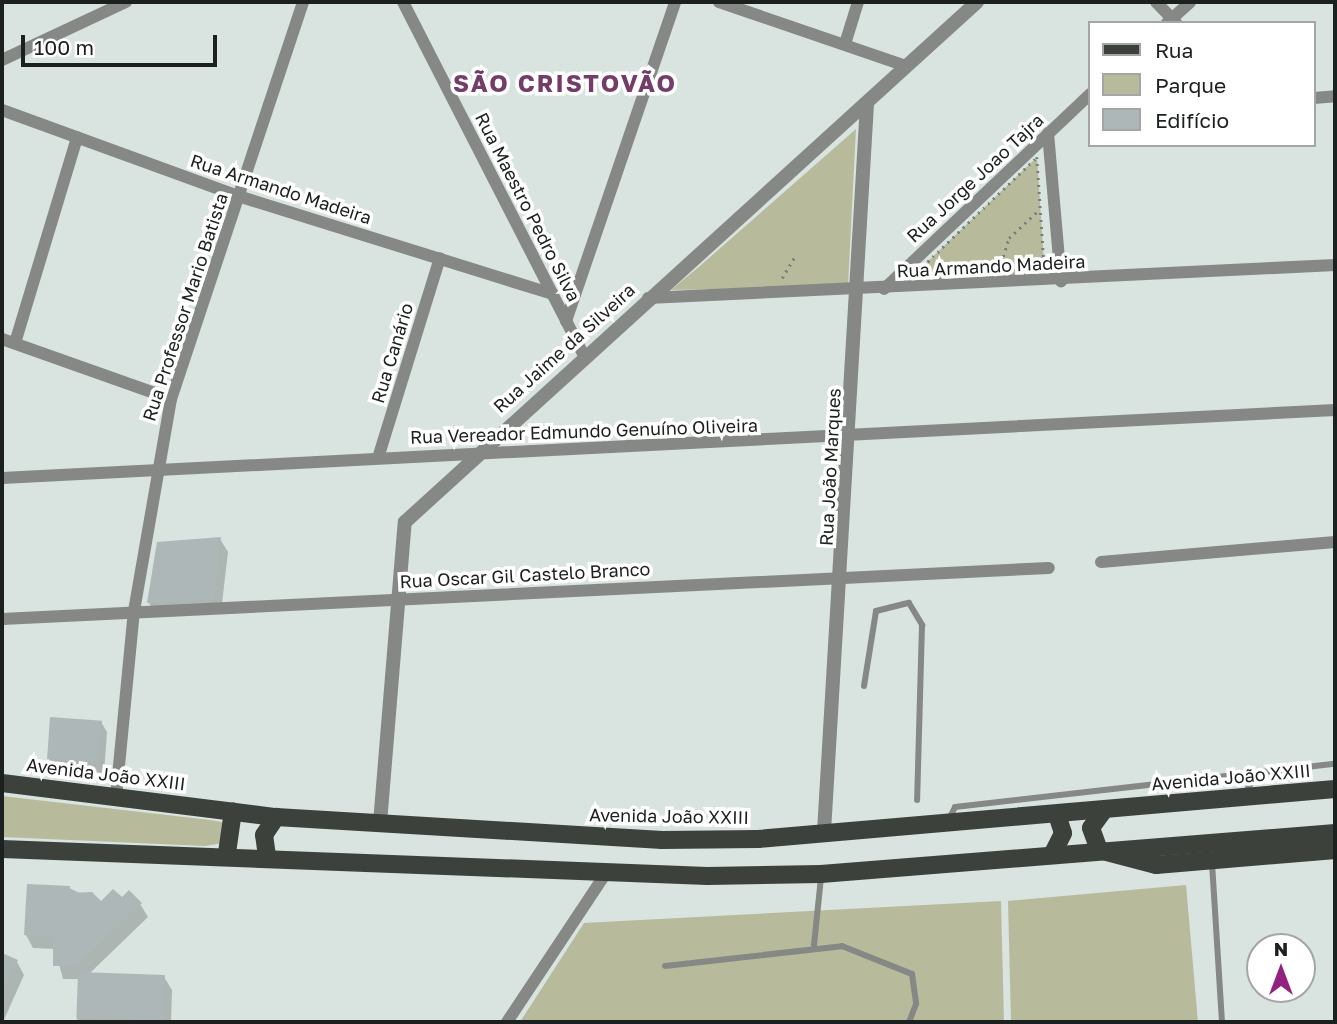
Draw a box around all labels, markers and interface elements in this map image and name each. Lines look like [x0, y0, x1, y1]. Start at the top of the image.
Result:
scale bar [24, 21, 220, 65]
legend [1088, 21, 1316, 147]
text: 100 m [34, 34, 94, 60]
text: Rua [1155, 37, 1193, 63]
district label: SÃO CRISTOVÃO [455, 69, 675, 97]
text: Parque [1155, 72, 1226, 98]
text: Edifício [1155, 107, 1229, 133]
street label: Rua Maestro Pedro Silva [471, 109, 585, 305]
street label: Rua Jorge Joao Tajra [902, 109, 1048, 247]
street label: Rua Armando Madeira [188, 150, 374, 228]
street label: Rua Professor Mario Batista [138, 190, 232, 424]
street label: Rua Armando Madeira [896, 250, 1086, 282]
street label: Rua Jaime da Silveira [489, 279, 639, 417]
street label: Rua Canário [367, 300, 417, 406]
street label: Rua João Marques [815, 387, 845, 547]
street label: Rua Vereador Edmundo Genuíno Oliveira [410, 414, 758, 448]
street label: Rua Oscar Gil Castelo Branco [399, 558, 651, 592]
street label: Avenida João XXIII [25, 754, 187, 794]
street label: Avenida João XXIII [1150, 759, 1312, 795]
street label: Avenida João XXIII [589, 804, 749, 828]
north arrow [1246, 933, 1316, 1003]
text: N [1274, 937, 1288, 960]

